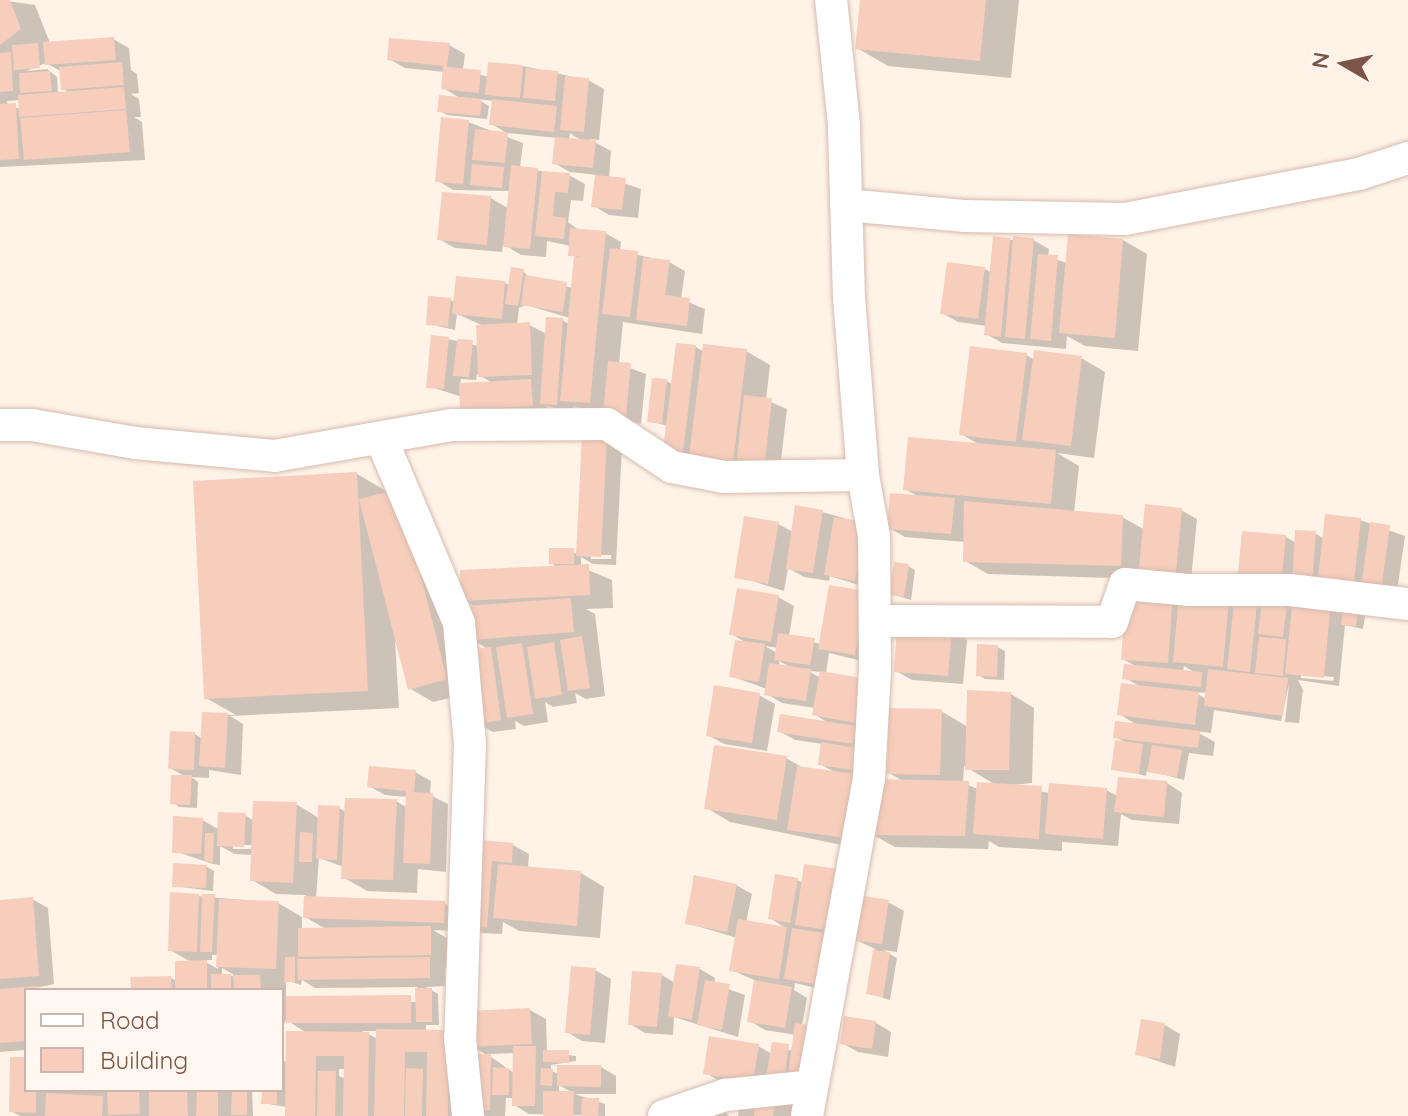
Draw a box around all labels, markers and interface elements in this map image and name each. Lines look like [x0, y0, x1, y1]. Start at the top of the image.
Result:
north arrow [1304, 24, 1384, 104]
text: N [1305, 50, 1335, 70]
legend [24, 988, 284, 1092]
text: Road [100, 1005, 160, 1035]
text: Building [100, 1045, 188, 1075]

